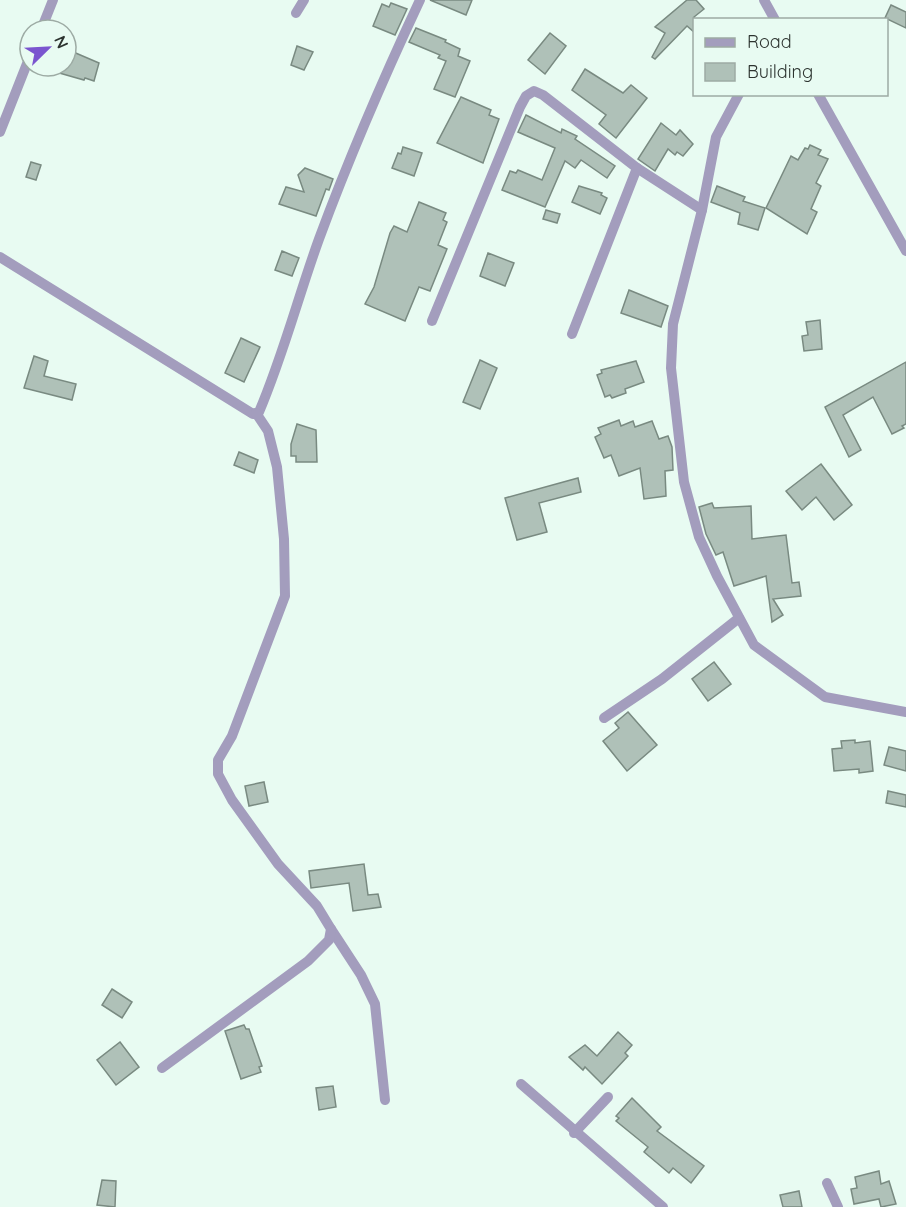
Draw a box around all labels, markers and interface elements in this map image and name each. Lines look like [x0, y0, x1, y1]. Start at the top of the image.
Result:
north arrow [18, 18, 78, 78]
legend [693, 18, 888, 96]
text: Road [747, 30, 792, 53]
text: N [50, 32, 73, 51]
text: Building [747, 60, 813, 83]

